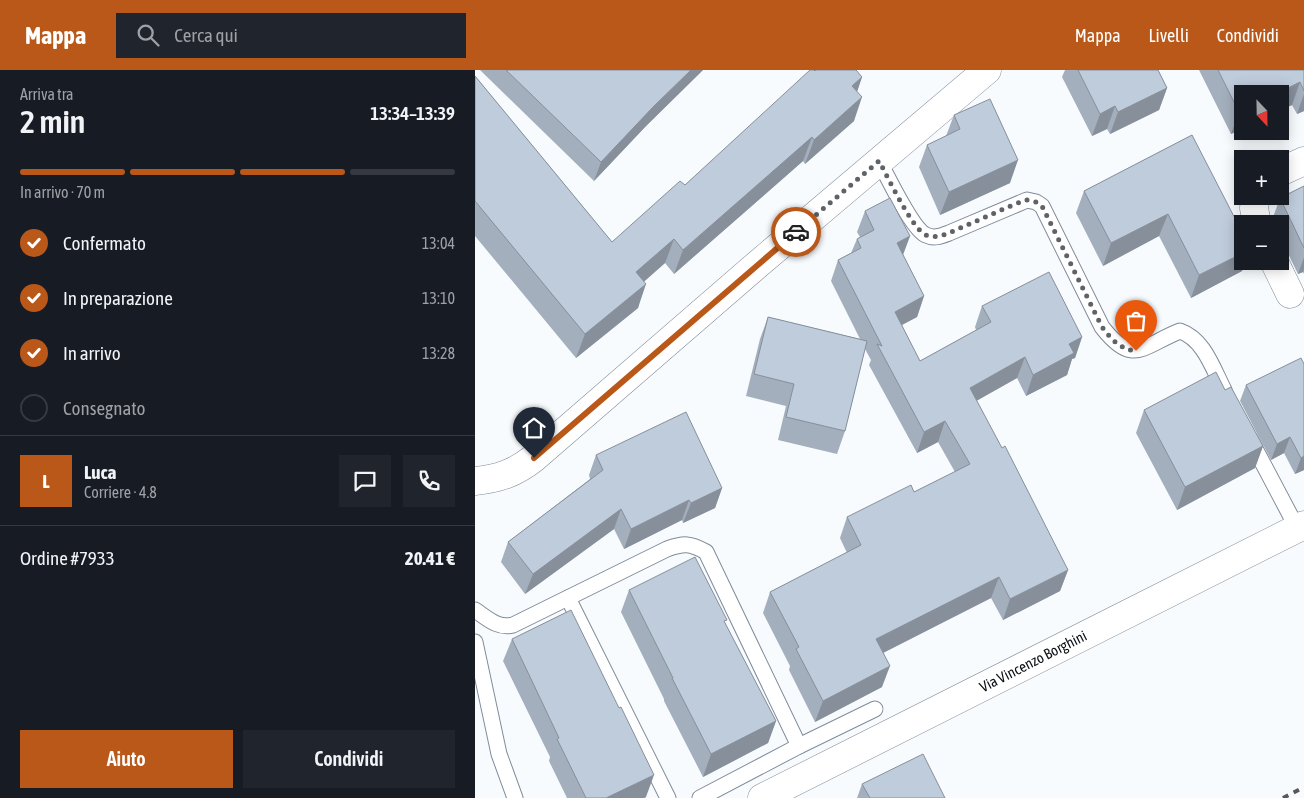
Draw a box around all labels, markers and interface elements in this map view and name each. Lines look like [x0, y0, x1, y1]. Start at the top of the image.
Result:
search box [116, 13, 466, 58]
icon: search [134, 21, 162, 49]
text: Mappa [25, 22, 86, 49]
text: Cerca qui [174, 24, 238, 46]
text: Mappa [1075, 25, 1121, 46]
text: Livelli [1149, 25, 1189, 46]
text: Condividi [1217, 25, 1279, 46]
text: Arriva tra [20, 85, 73, 103]
north arrow [1234, 85, 1289, 140]
map controls [1234, 85, 1289, 270]
text: 13:34–13:39 [370, 102, 455, 124]
text: 2 min [20, 103, 85, 140]
button: + [1234, 150, 1289, 205]
text: In arrivo · 70 m [20, 183, 105, 201]
courier [771, 207, 821, 257]
button: − [1234, 215, 1289, 270]
icon: car [782, 218, 810, 246]
icon: check [20, 229, 48, 257]
text: Confermato [63, 232, 146, 254]
text: 13:04 [422, 234, 455, 252]
icon: check [20, 284, 48, 312]
text: In preparazione [63, 287, 173, 309]
text: 13:10 [422, 289, 455, 307]
pin [1115, 300, 1157, 351]
icon: bag [1122, 307, 1150, 335]
icon: check [20, 339, 48, 367]
text: In arrivo [63, 342, 121, 364]
text: 13:28 [422, 344, 455, 362]
text: Consegnato [63, 397, 145, 419]
pin [513, 407, 555, 458]
icon: home [520, 414, 548, 442]
button: chat [339, 455, 391, 507]
button: phone [403, 455, 455, 507]
text: Luca [84, 461, 116, 483]
text: L [42, 470, 50, 492]
text: Corriere · 4.8 [84, 483, 157, 501]
text: Ordine #7933 [20, 547, 115, 569]
text: 20.41 € [405, 547, 455, 569]
street label: Via Vincenzo Borghini [977, 627, 1089, 695]
button: Aiuto [20, 730, 233, 788]
button: Condividi [243, 730, 455, 788]

